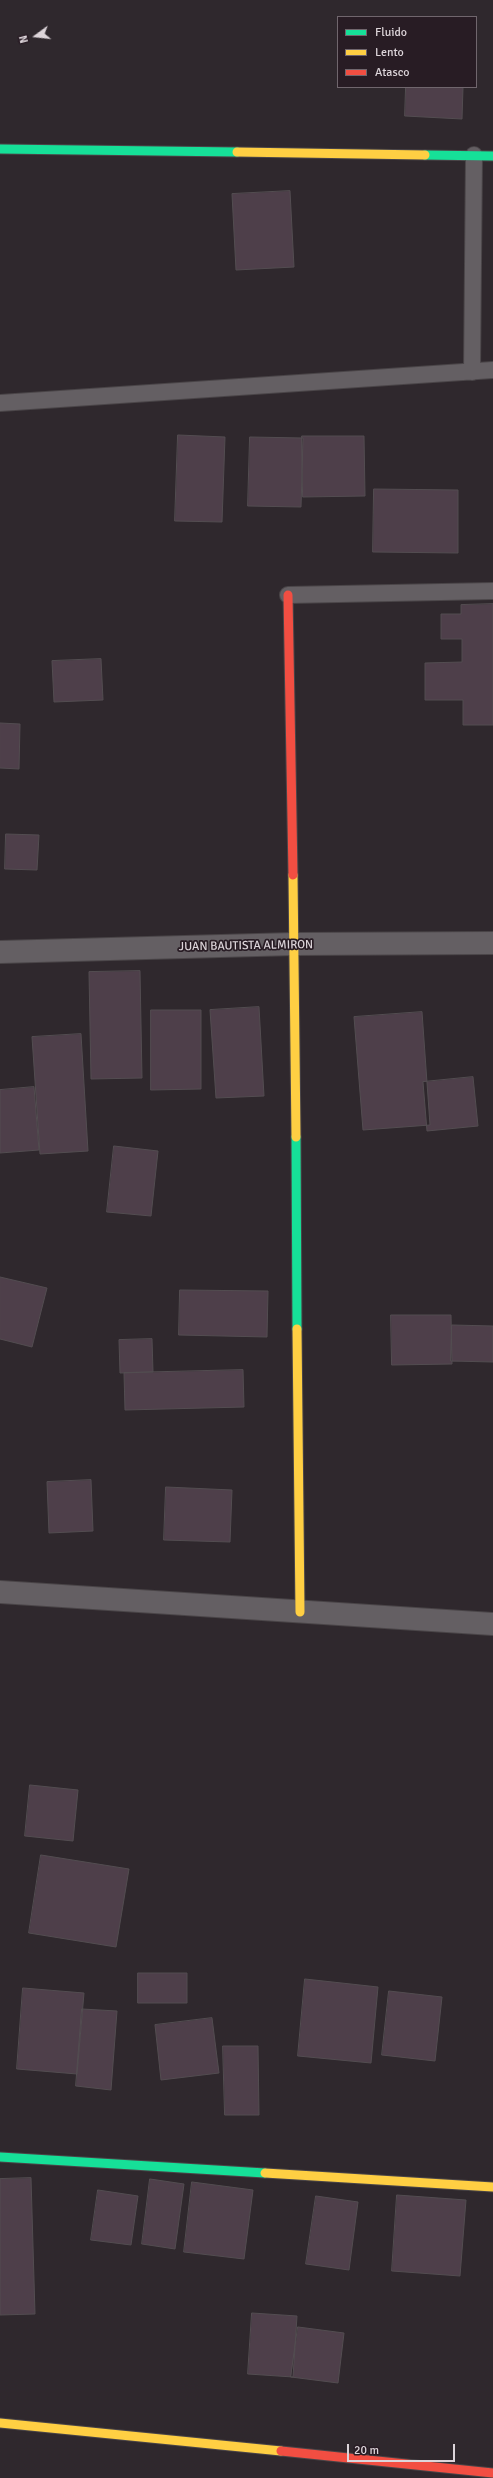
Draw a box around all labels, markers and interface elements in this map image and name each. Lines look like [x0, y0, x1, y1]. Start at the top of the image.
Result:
north arrow [16, 16, 56, 56]
legend [337, 16, 477, 88]
text: Fluido [375, 25, 407, 40]
text: N [17, 34, 31, 45]
text: Lento [375, 45, 404, 60]
text: Atasco [375, 65, 410, 80]
street label: JUAN BAUTISTA ALMIRON [179, 938, 313, 954]
scale bar [349, 2436, 457, 2462]
text: 20 m [354, 2443, 379, 2458]

